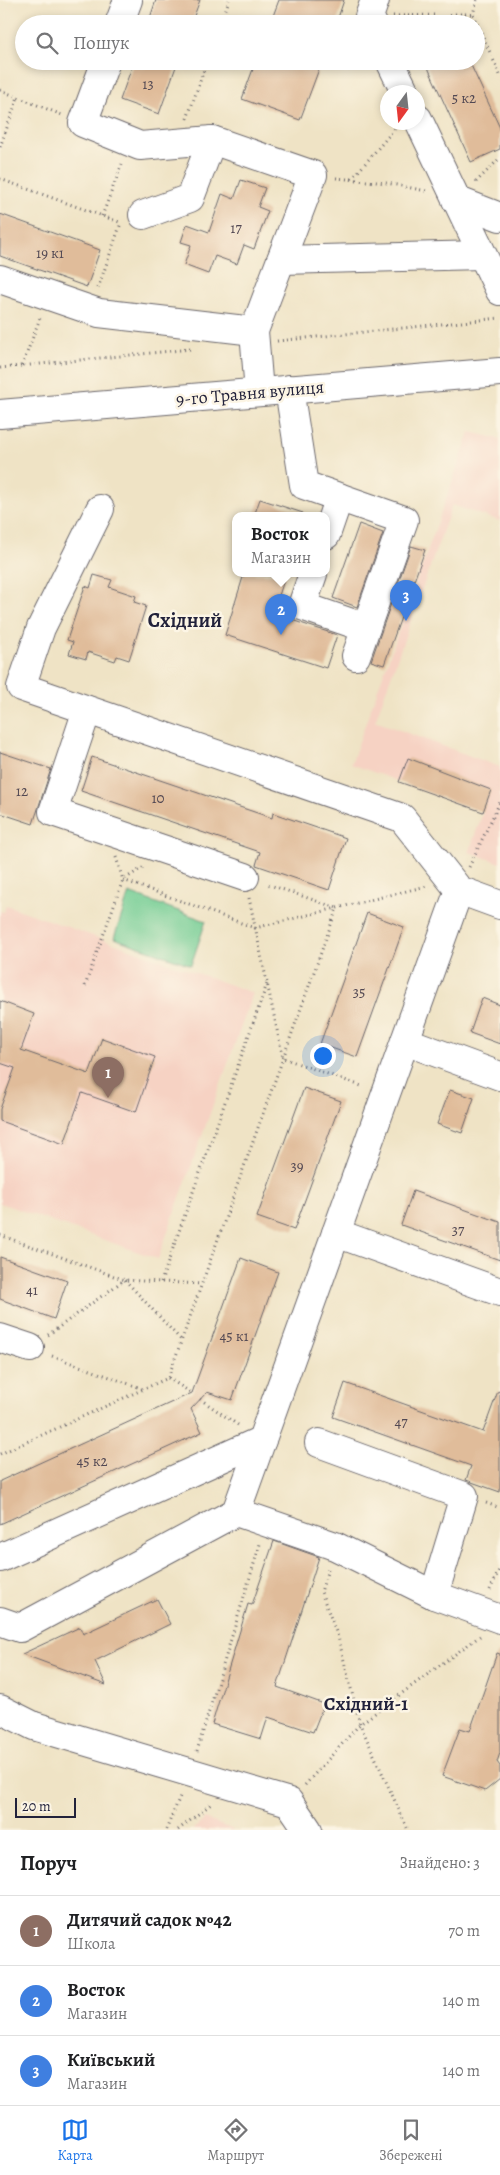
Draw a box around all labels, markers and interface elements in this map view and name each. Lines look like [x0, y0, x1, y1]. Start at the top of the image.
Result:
search box [15, 15, 485, 70]
icon: search [33, 29, 61, 57]
text: Пошук [73, 30, 130, 56]
house number: 13 [142, 74, 154, 94]
north arrow [380, 85, 425, 130]
house number: 5 к2 [452, 88, 476, 108]
house number: 17 [230, 218, 242, 238]
house number: 19 к1 [36, 243, 64, 263]
street label: 9-го Травня вулиця [175, 375, 325, 411]
popup [232, 512, 330, 577]
text: Восток [251, 521, 309, 547]
text: Магазин [251, 547, 311, 569]
pin: 3 [390, 580, 422, 621]
pin: 2 [265, 594, 297, 635]
district label: Східний [148, 607, 222, 634]
house number: 12 [16, 781, 28, 801]
house number: 10 [151, 788, 165, 808]
house number: 35 [353, 982, 365, 1002]
your location [310, 1043, 336, 1069]
pin: 1 [92, 1057, 124, 1098]
house number: 39 [290, 1156, 304, 1176]
house number: 37 [452, 1220, 465, 1240]
house number: 41 [26, 1280, 38, 1300]
house number: 45 к1 [219, 1326, 249, 1346]
house number: 47 [394, 1412, 408, 1432]
house number: 45 к2 [76, 1451, 108, 1471]
district label: Східний-1 [324, 1691, 408, 1717]
scale bar [15, 1795, 76, 1818]
text: 20 m [22, 1797, 51, 1816]
text: Поруч [20, 1849, 77, 1877]
text: Знайдено: 3 [399, 1852, 480, 1874]
text: Дитячий садок №42 [67, 1907, 232, 1933]
text: 1 [33, 1920, 39, 1942]
text: 70 m [448, 1920, 480, 1942]
text: Школа [67, 1933, 115, 1955]
text: Восток [67, 1977, 125, 2003]
text: 2 [32, 1990, 40, 2012]
text: 140 m [442, 1990, 480, 2012]
text: Магазин [67, 2003, 127, 2025]
text: Київський [67, 2047, 155, 2073]
text: 3 [33, 2060, 39, 2082]
text: 140 m [442, 2060, 480, 2082]
text: Магазин [67, 2073, 127, 2095]
tab: Карта [57, 2116, 93, 2165]
tab: Маршрут [208, 2116, 264, 2165]
tab: Збережені [379, 2116, 443, 2165]

